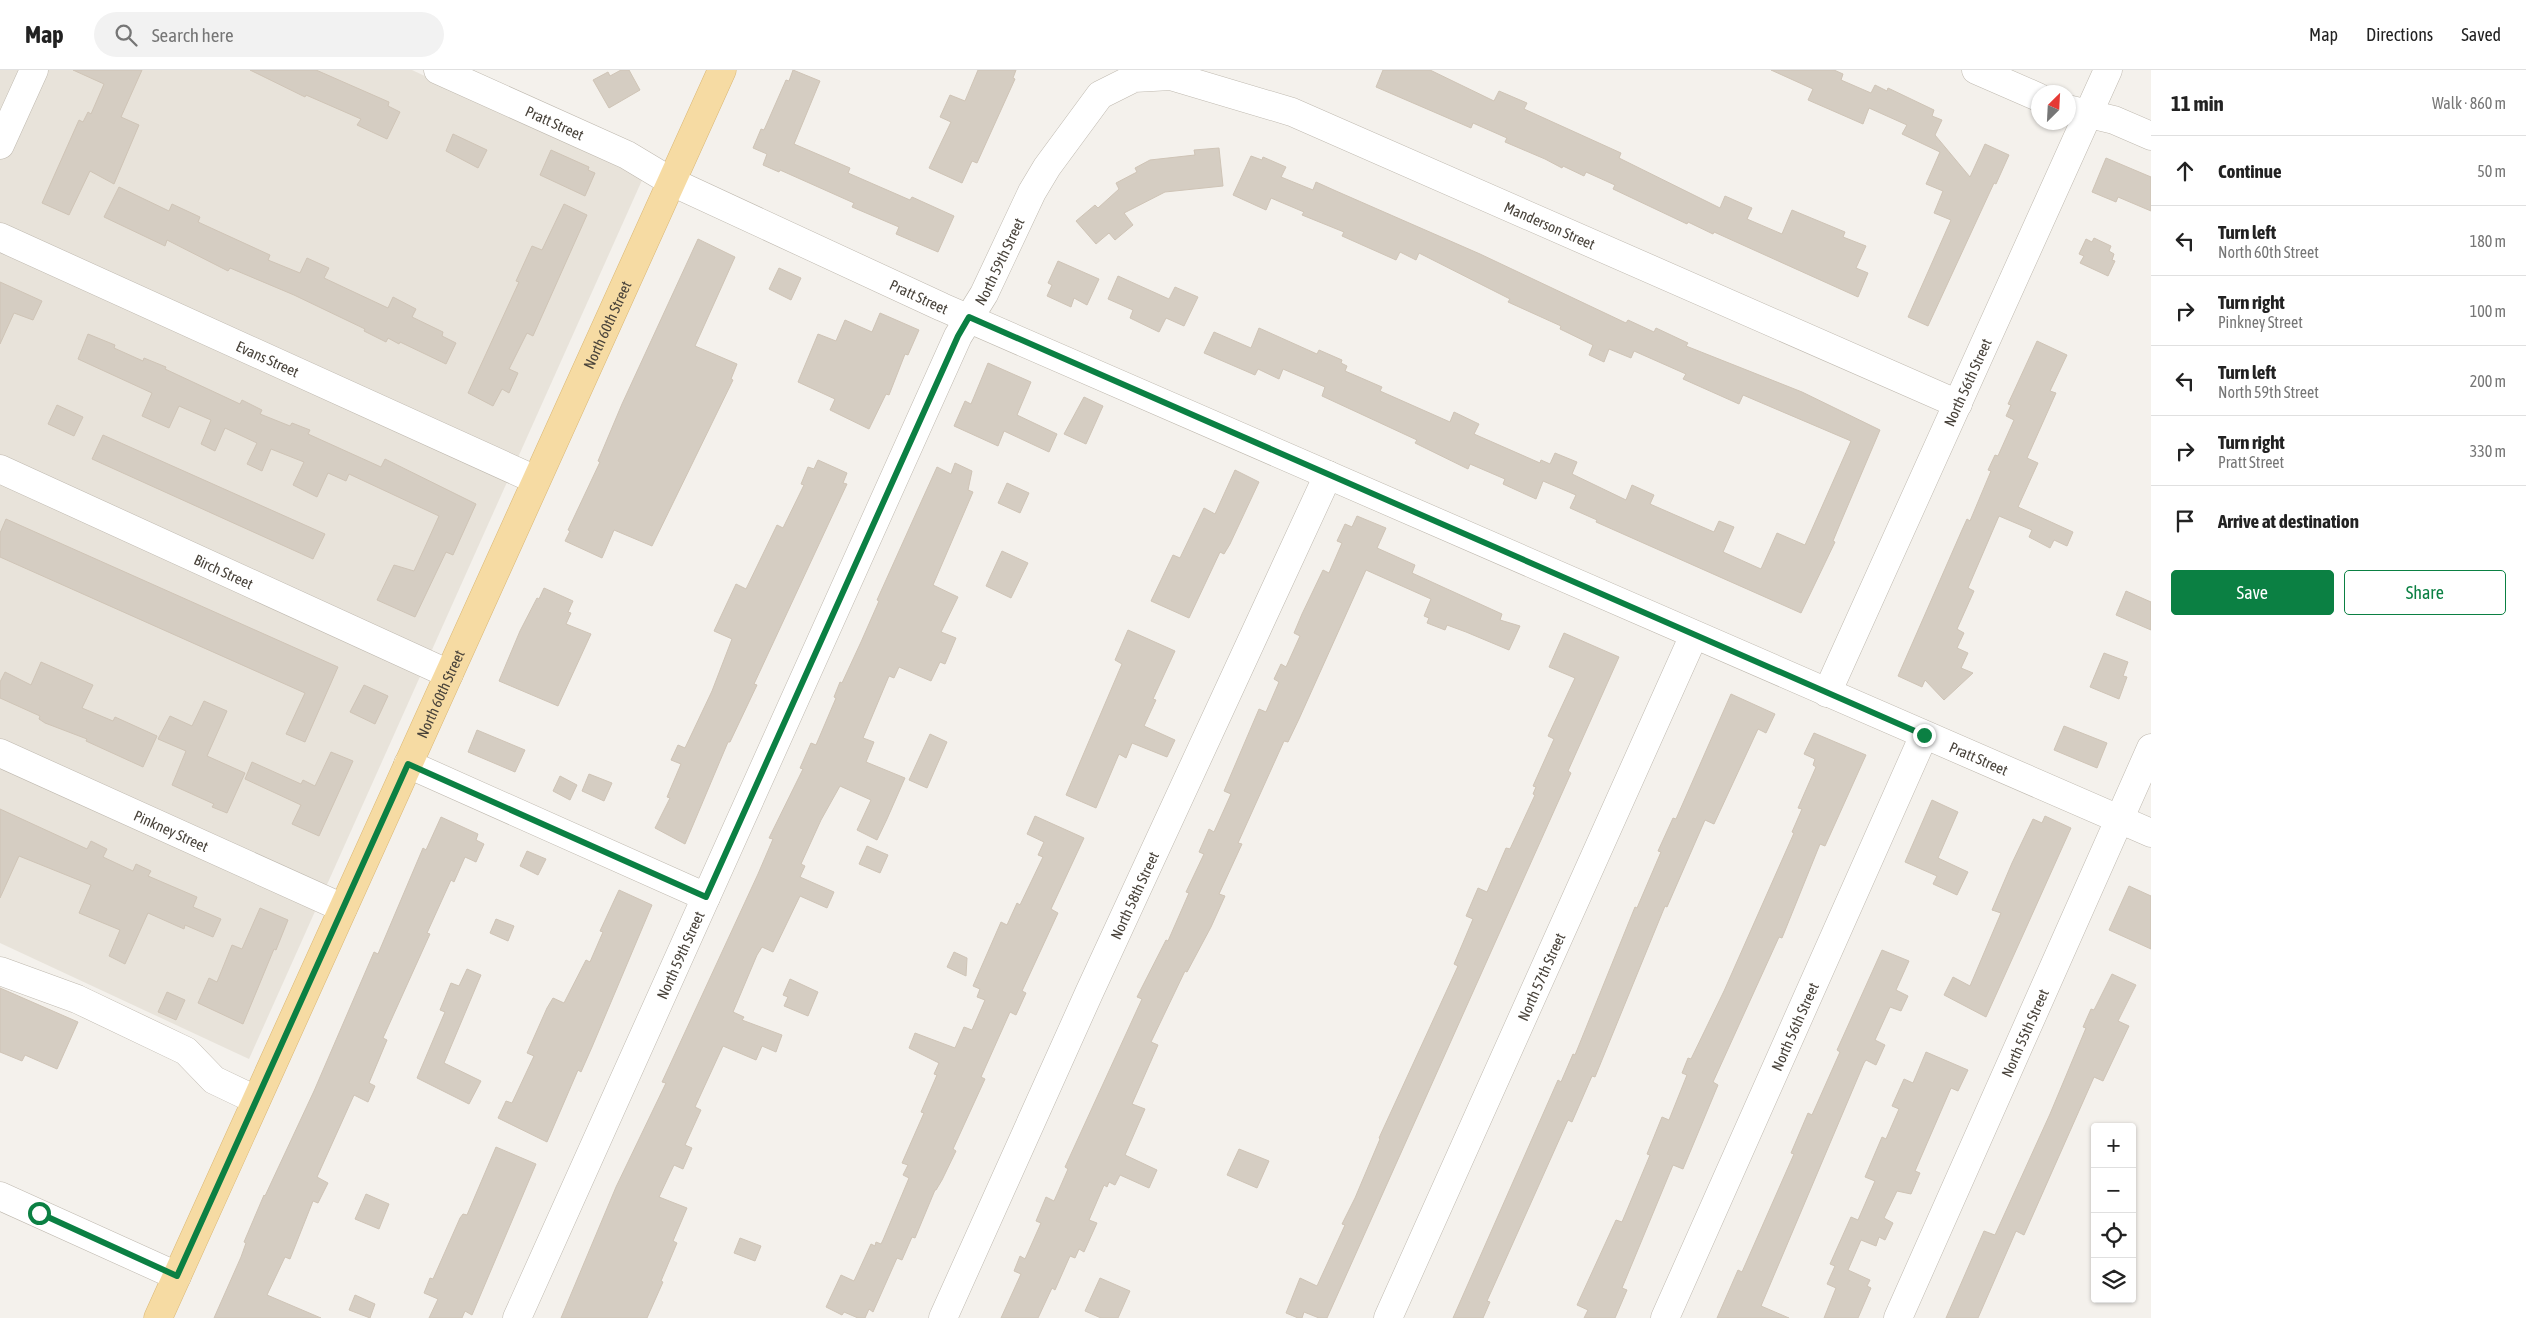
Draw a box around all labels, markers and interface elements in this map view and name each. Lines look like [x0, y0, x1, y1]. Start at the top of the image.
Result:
search box [94, 12, 444, 57]
text: Map [25, 21, 64, 48]
icon: search [112, 21, 140, 49]
text: Search here [152, 24, 234, 46]
text: Map [2309, 24, 2338, 45]
text: Directions [2366, 24, 2433, 45]
text: Saved [2461, 24, 2501, 45]
north arrow [2031, 85, 2076, 130]
text: 11 min [2171, 91, 2224, 115]
text: Walk · 860 m [2432, 94, 2506, 112]
street label: Pratt Street [523, 102, 587, 143]
icon: ahead [2171, 157, 2199, 185]
text: Continue [2218, 160, 2282, 182]
text: 50 m [2477, 162, 2506, 180]
street label: Manderson Street [1502, 198, 1598, 252]
street label: North 59th Street [971, 215, 1027, 308]
text: Turn left [2218, 221, 2276, 243]
icon: left [2171, 227, 2199, 255]
text: 180 m [2470, 232, 2506, 250]
text: North 60th Street [2218, 243, 2319, 261]
street label: Pratt Street [887, 276, 951, 317]
street label: North 60th Street [580, 278, 634, 371]
text: Turn right [2218, 291, 2285, 313]
icon: right [2171, 297, 2199, 325]
text: 100 m [2470, 302, 2506, 320]
text: Pinkney Street [2218, 313, 2303, 331]
street label: North 56th Street [1940, 336, 1994, 429]
street label: Evans Street [234, 337, 302, 380]
text: Turn left [2218, 361, 2276, 383]
icon: left [2171, 367, 2199, 395]
text: 200 m [2470, 372, 2506, 390]
text: North 59th Street [2218, 383, 2319, 401]
text: Turn right [2218, 431, 2285, 453]
icon: right [2171, 437, 2199, 465]
text: 330 m [2470, 442, 2506, 460]
text: Pratt Street [2218, 453, 2284, 471]
icon: arrive [2171, 507, 2199, 535]
text: Arrive at destination [2218, 510, 2359, 532]
street label: Birch Street [192, 550, 256, 592]
button: Save [2171, 570, 2334, 615]
button: Share [2344, 570, 2506, 615]
street label: North 60th Street [413, 647, 467, 740]
route end [1913, 724, 1936, 747]
street label: Pratt Street [1947, 738, 2011, 778]
street label: Pinkney Street [132, 806, 211, 855]
street label: North 58th Street [1107, 849, 1162, 942]
street label: North 59th Street [653, 908, 707, 1002]
street label: North 57th Street [1514, 930, 1568, 1023]
street label: North 56th Street [1768, 980, 1821, 1073]
street label: North 55th Street [1998, 986, 2052, 1080]
map controls [2091, 1123, 2136, 1303]
button: + [2091, 1123, 2136, 1168]
button: − [2091, 1168, 2136, 1213]
route start [28, 1202, 51, 1225]
button: locate [2091, 1213, 2136, 1258]
button: layers [2091, 1258, 2136, 1303]

